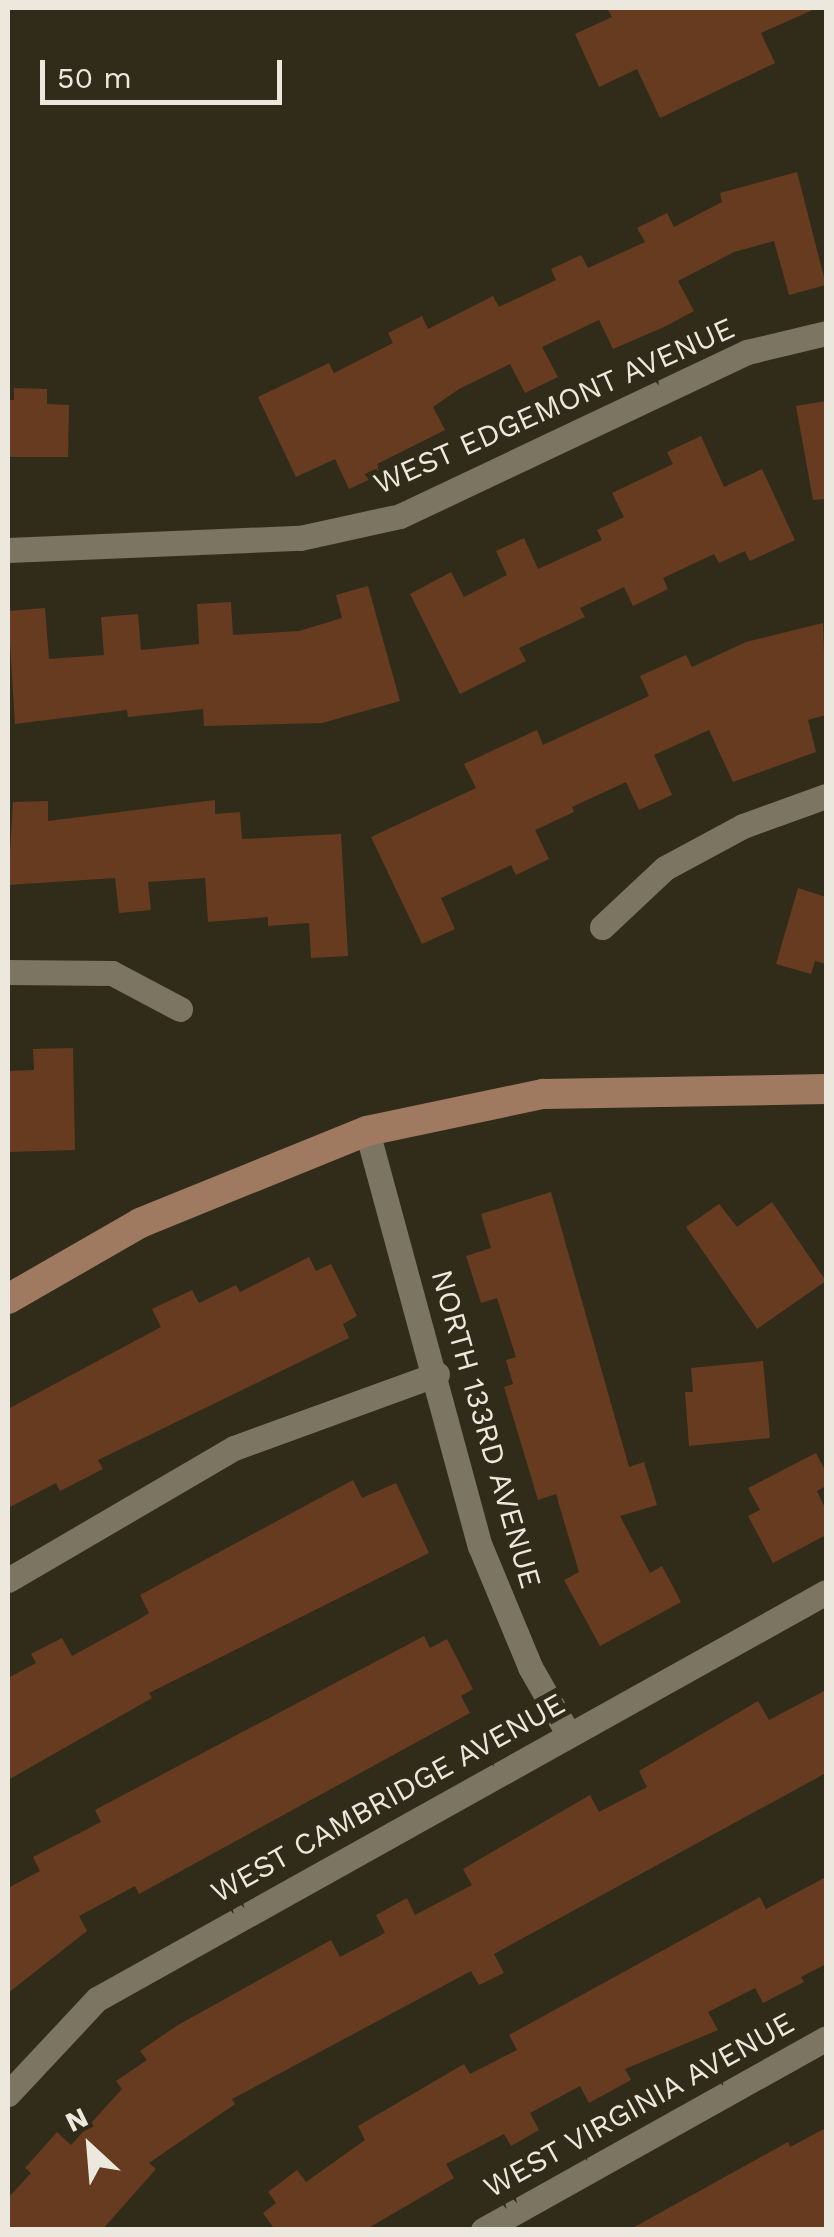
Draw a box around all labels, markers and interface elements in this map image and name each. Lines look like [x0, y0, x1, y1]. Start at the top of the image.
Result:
scale bar [45, 40, 288, 102]
text: 50 m [57, 60, 132, 95]
street label: WEST EDGEMONT AVENUE [367, 309, 741, 503]
street label: NORTH 133RD AVENUE [423, 1265, 549, 1593]
street label: WEST CAMBRIDGE AVENUE [204, 1685, 572, 1911]
street label: WEST VIRGINIA AVENUE [476, 2004, 802, 2206]
north arrow [40, 2097, 140, 2197]
text: N [60, 2100, 93, 2139]

